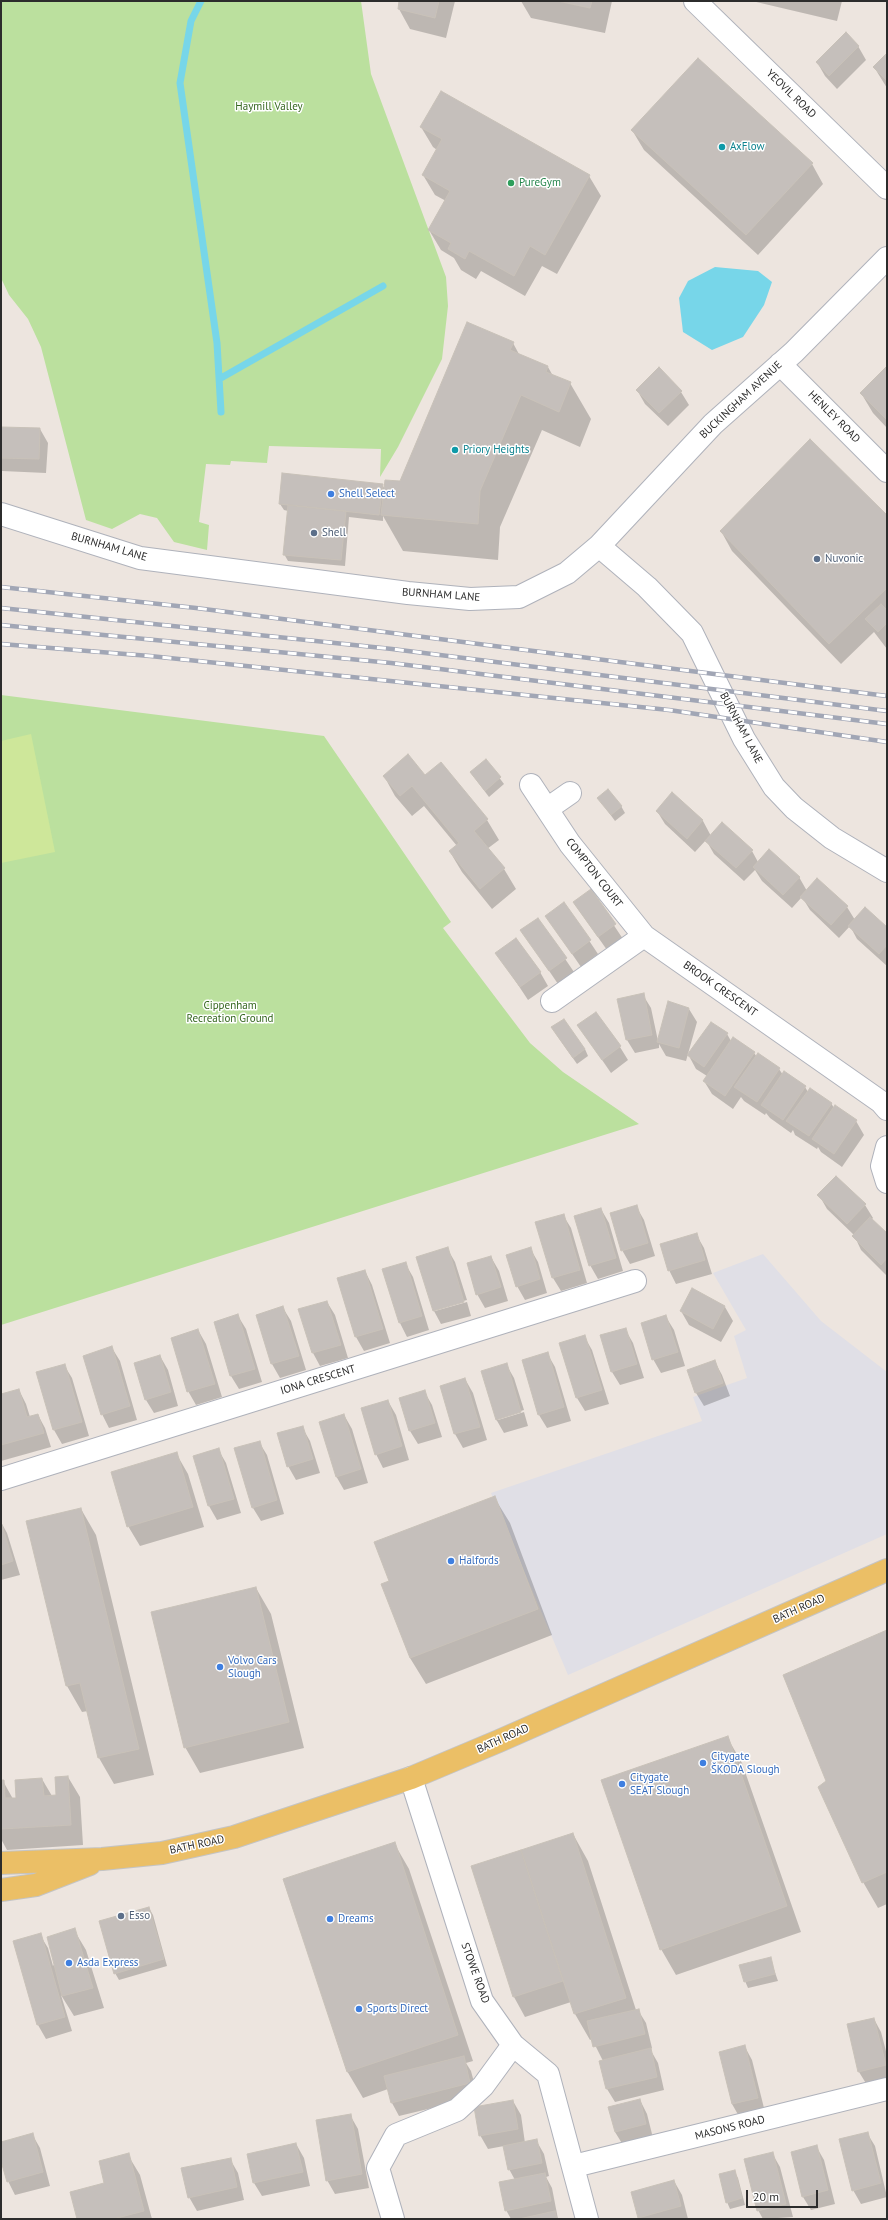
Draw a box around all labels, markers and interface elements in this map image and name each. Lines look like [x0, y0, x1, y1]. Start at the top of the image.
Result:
street label: YEOVIL ROAD [763, 67, 819, 121]
park label: Haymill Valley [235, 100, 303, 114]
place label: AxFlow [730, 140, 765, 154]
marker: AxFlow [717, 142, 727, 152]
place label: PureGym [519, 176, 561, 190]
marker: PureGym [506, 178, 516, 188]
street label: BUCKINGHAM AVENUE [697, 358, 785, 442]
street label: HENLEY ROAD [805, 388, 863, 446]
place label: Priory Heights [463, 443, 529, 457]
marker: Priory Heights [450, 445, 460, 455]
place label: Shell Select [339, 487, 395, 501]
marker: Shell Select [326, 489, 336, 499]
place label: Shell [322, 526, 346, 540]
marker: Shell [309, 528, 319, 538]
street label: BURNHAM LANE [69, 530, 149, 564]
place label: Nuvonic [825, 552, 863, 566]
marker: Nuvonic [812, 554, 822, 564]
street label: BURNHAM LANE [401, 586, 481, 604]
street label: BURNHAM LANE [717, 690, 765, 766]
street label: COMPTON COURT [563, 836, 625, 910]
street label: BROOK CRESCENT [680, 959, 760, 1019]
park label: Cippenham Recreation Ground [187, 999, 273, 1025]
street label: IONA CRESCENT [279, 1362, 357, 1398]
place label: Halfords [459, 1554, 499, 1568]
marker: Halfords [446, 1556, 456, 1566]
street label: BATH ROAD [771, 1592, 827, 1626]
place label: Volvo Cars Slough [228, 1654, 277, 1680]
marker: Volvo Cars Slough [215, 1662, 225, 1672]
street label: BATH ROAD [475, 1722, 531, 1756]
place label: Citygate ŠKODA Slough [711, 1750, 780, 1776]
marker: Citygate ŠKODA Slough [698, 1758, 708, 1768]
place label: Citygate SEAT Slough [630, 1771, 689, 1797]
marker: Citygate SEAT Slough [617, 1779, 627, 1789]
street label: BATH ROAD [168, 1833, 226, 1857]
place label: Esso [129, 1909, 150, 1923]
marker: Esso [116, 1911, 126, 1921]
place label: Dreams [338, 1912, 374, 1926]
marker: Dreams [325, 1914, 335, 1924]
street label: STOWE ROAD [458, 1941, 492, 2005]
place label: Asda Express [77, 1956, 138, 1970]
marker: Asda Express [64, 1958, 74, 1968]
place label: Sports Direct [367, 2002, 428, 2016]
marker: Sports Direct [354, 2004, 364, 2014]
street label: MASONS ROAD [694, 2113, 766, 2143]
scale bar [748, 2182, 820, 2208]
text: 20 m [753, 2189, 779, 2204]

